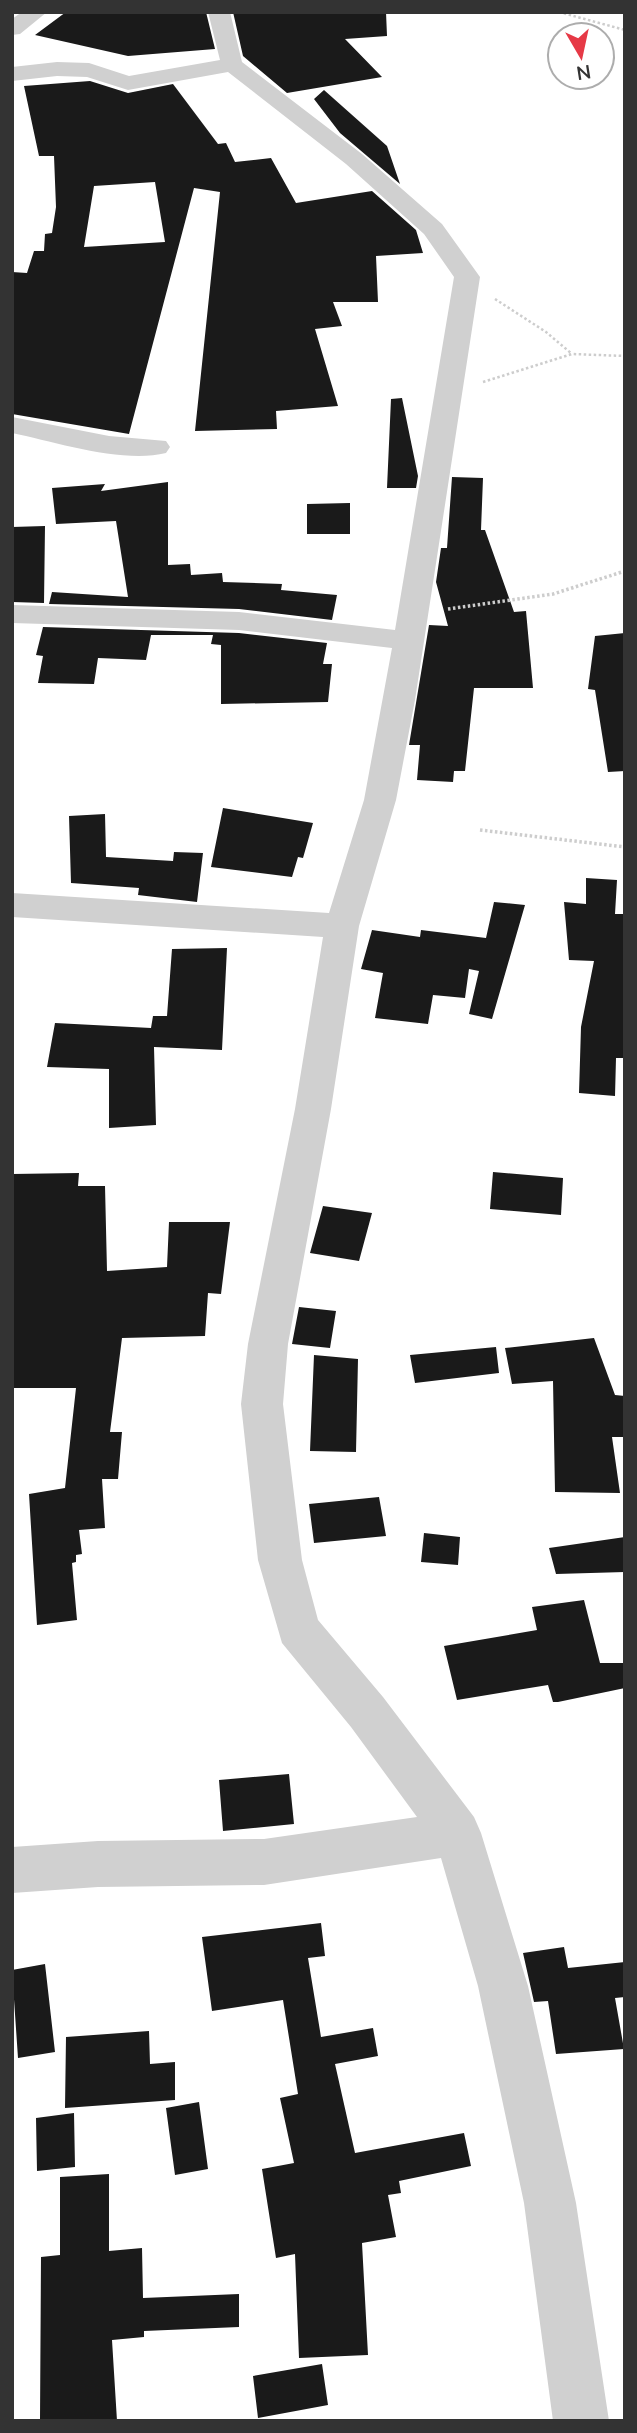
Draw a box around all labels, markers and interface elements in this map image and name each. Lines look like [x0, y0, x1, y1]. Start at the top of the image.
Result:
north arrow [546, 21, 616, 91]
text: N [575, 60, 593, 86]

